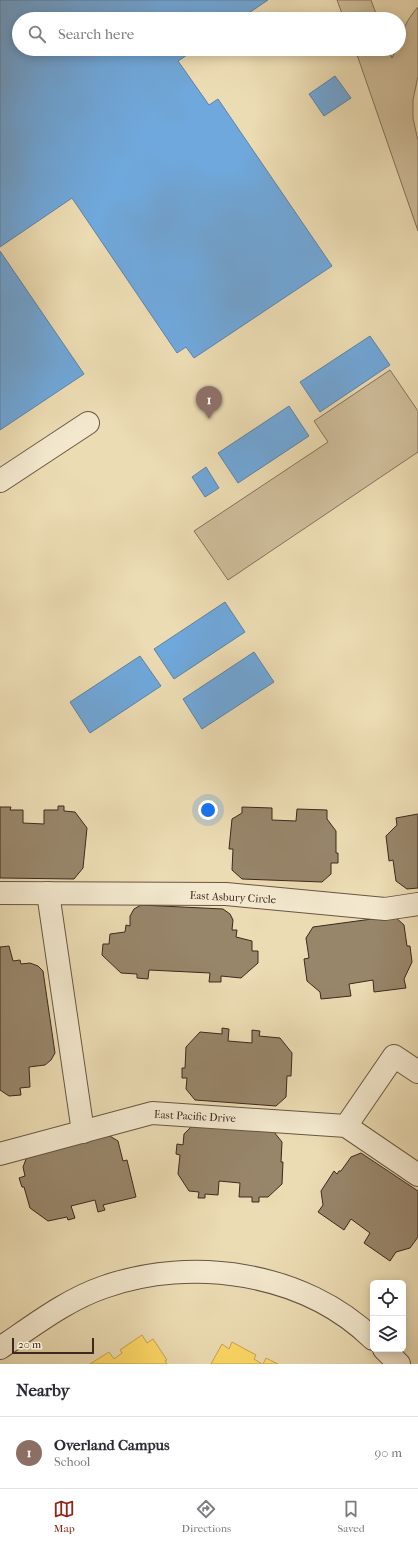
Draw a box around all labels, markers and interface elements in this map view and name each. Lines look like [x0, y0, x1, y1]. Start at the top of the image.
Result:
search box [12, 12, 406, 56]
icon: search [26, 23, 48, 45]
text: Search here [58, 25, 134, 43]
pin: 1 [196, 386, 222, 419]
your location [198, 800, 218, 820]
street label: East Asbury Circle [189, 889, 277, 906]
street label: East Pacific Drive [154, 1108, 237, 1125]
map controls [370, 1280, 406, 1352]
button: locate [370, 1280, 406, 1316]
button: layers [370, 1316, 406, 1352]
scale bar [12, 1336, 94, 1355]
text: 20 m [18, 1338, 41, 1351]
text: Nearby [16, 1380, 70, 1400]
text: Overland Campus [54, 1436, 170, 1454]
text: 1 [27, 1445, 31, 1460]
text: 90 m [374, 1445, 402, 1460]
text: School [54, 1454, 90, 1469]
tab: Map [53, 1498, 75, 1535]
tab: Directions [182, 1498, 231, 1535]
tab: Saved [337, 1498, 365, 1535]

